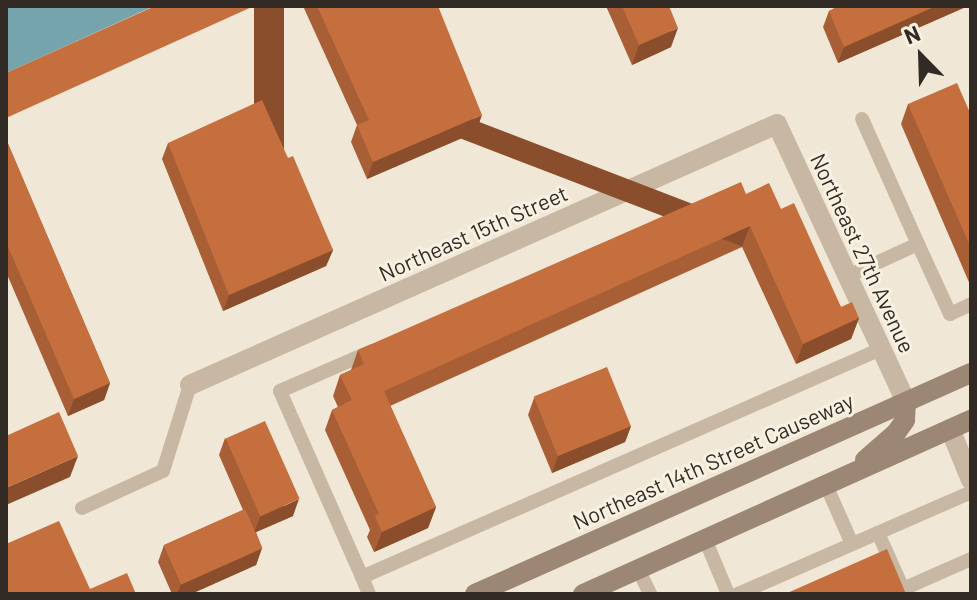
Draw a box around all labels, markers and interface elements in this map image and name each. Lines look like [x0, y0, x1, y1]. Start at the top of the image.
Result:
north arrow [881, 16, 961, 96]
text: N [900, 19, 923, 49]
street label: Northeast 27th Avenue [805, 149, 921, 357]
street label: Northeast 15th Street [374, 179, 572, 287]
street label: Northeast 14th Street Causeway [569, 387, 857, 535]

